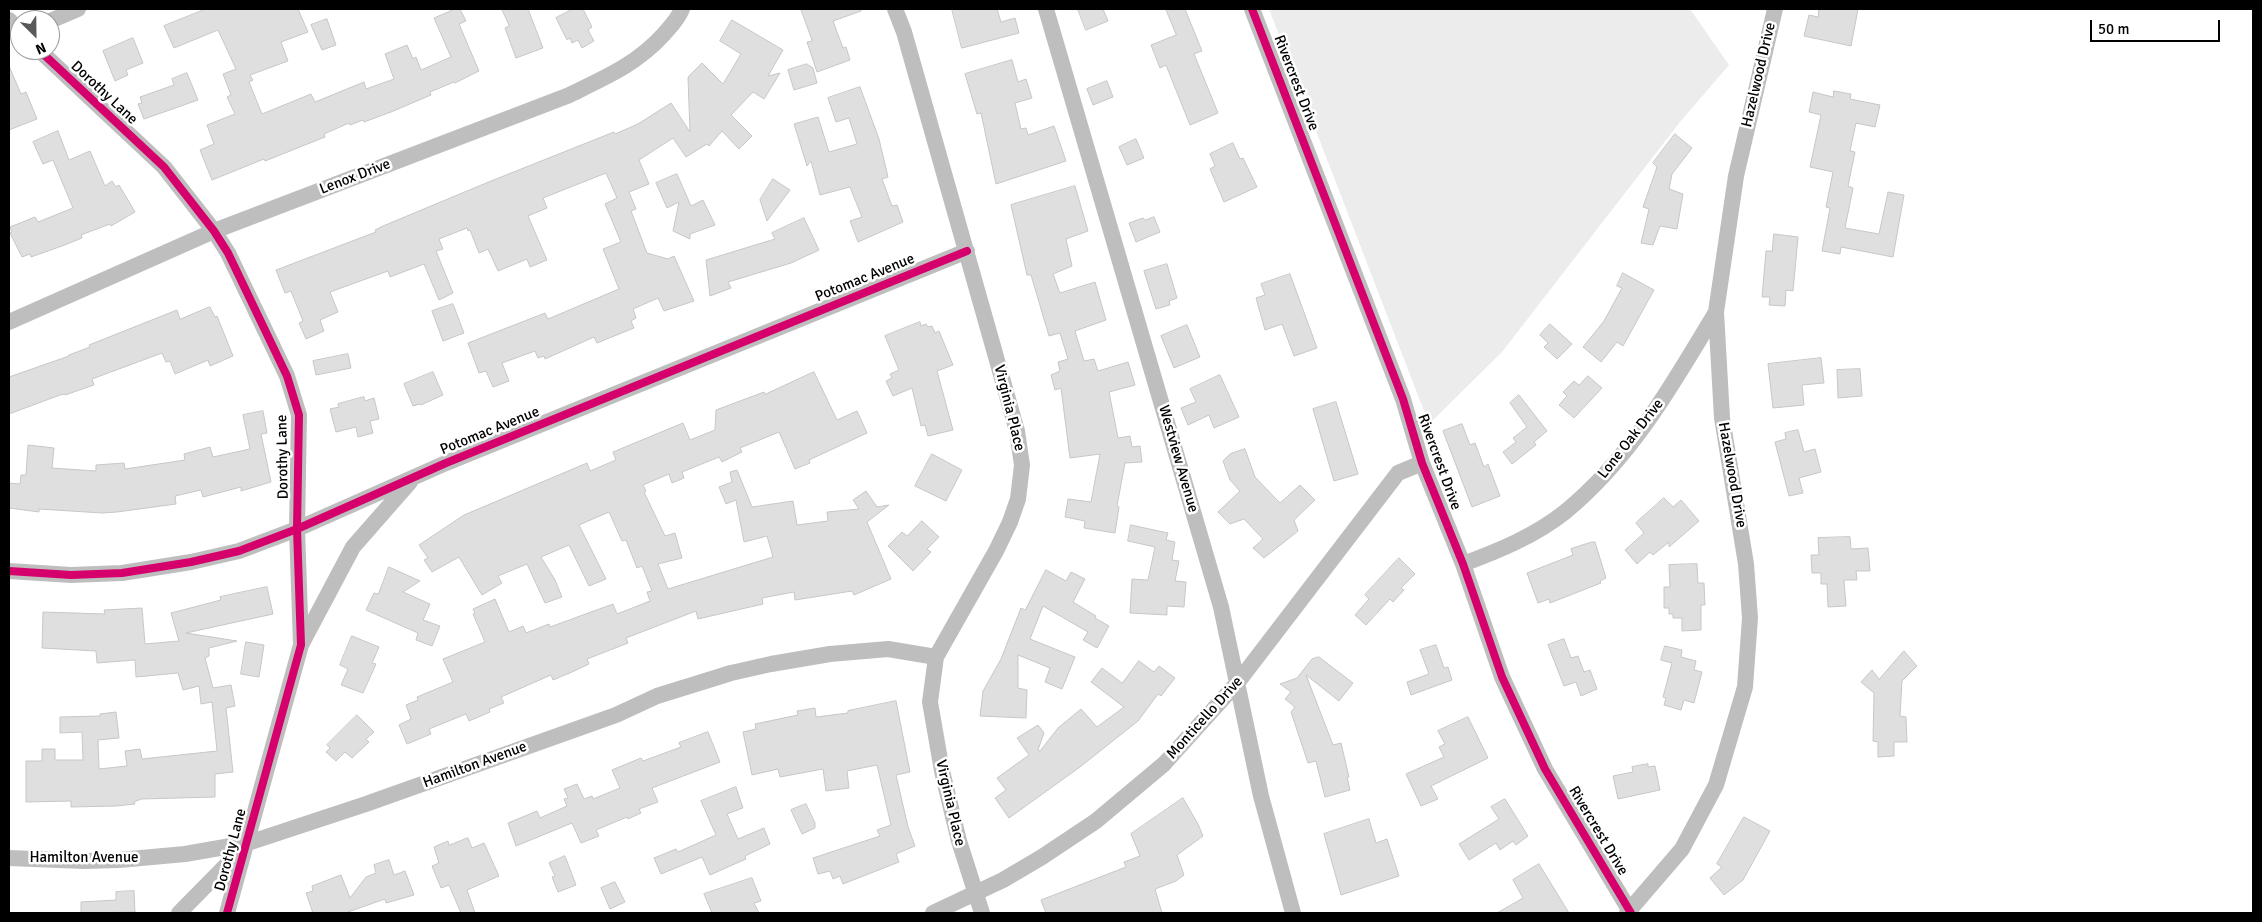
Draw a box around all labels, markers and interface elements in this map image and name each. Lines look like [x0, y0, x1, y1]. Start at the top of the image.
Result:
north arrow [10, 10, 60, 60]
scale bar [2092, 10, 2222, 42]
text: 50 m [2098, 20, 2129, 38]
street label: Hazelwood Drive [1738, 21, 1780, 129]
street label: Rivercrest Drive [1270, 33, 1322, 133]
text: N [33, 39, 48, 58]
street label: Dorothy Lane [67, 57, 141, 129]
street label: Lenox Drive [317, 155, 393, 199]
street label: Potomac Avenue [813, 250, 917, 306]
street label: Virginia Place [990, 363, 1028, 453]
street label: Lone Oak Drive [1594, 396, 1668, 482]
street label: Potomac Avenue [438, 403, 542, 459]
street label: Westview Avenue [1154, 403, 1202, 515]
street label: Rivercrest Drive [1413, 412, 1465, 512]
street label: Dorothy Lane [273, 414, 293, 500]
street label: Hazelwood Drive [1714, 421, 1750, 529]
street label: Monticello Drive [1163, 673, 1247, 763]
street label: Hamilton Avenue [421, 738, 529, 792]
street label: Virginia Place [931, 758, 969, 848]
street label: Rivercrest Drive [1564, 783, 1632, 879]
street label: Dorothy Lane [211, 807, 251, 893]
street label: Hamilton Avenue [29, 849, 139, 867]

